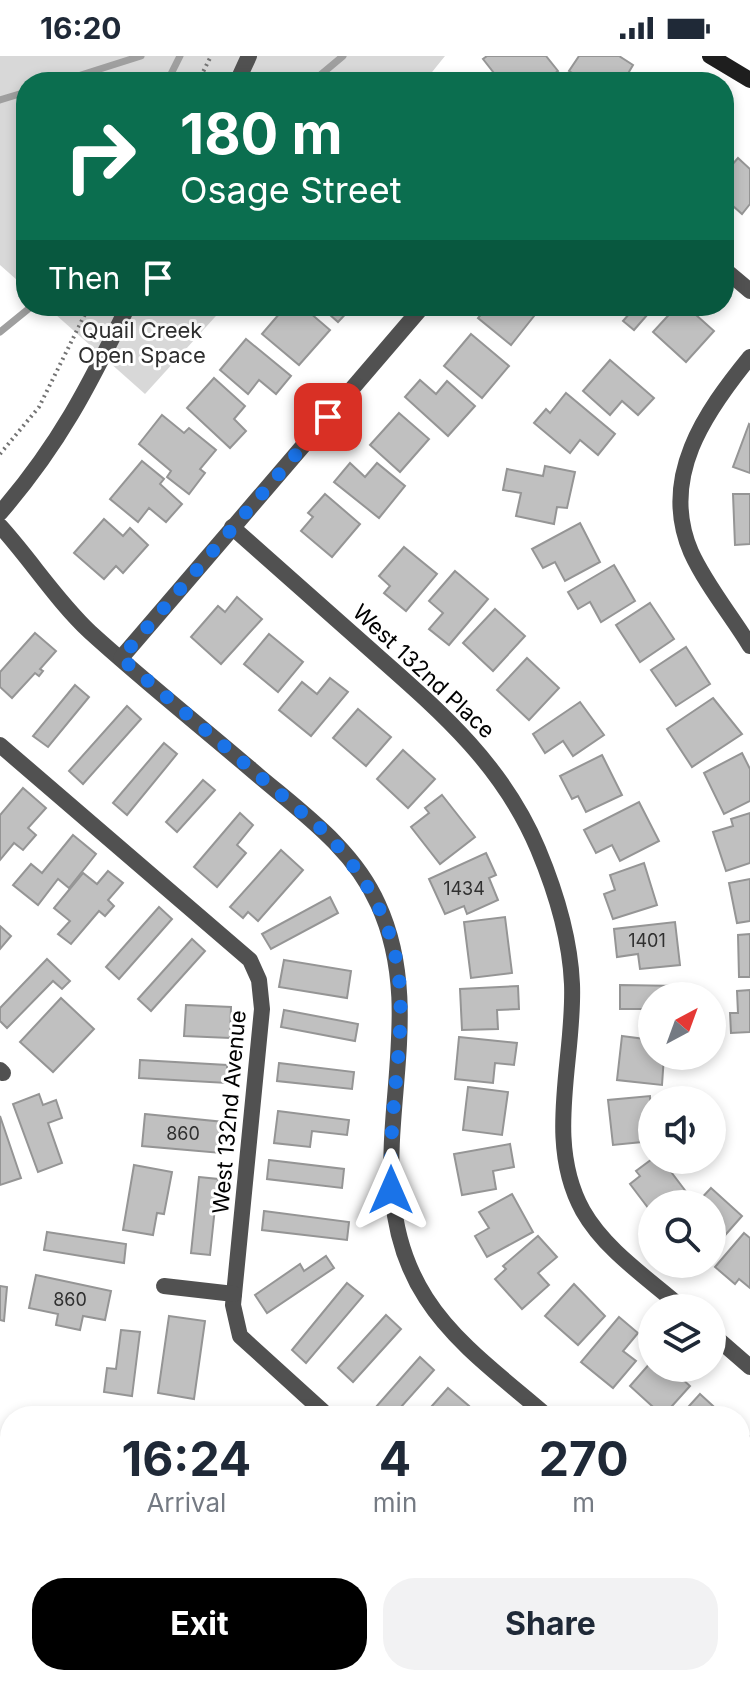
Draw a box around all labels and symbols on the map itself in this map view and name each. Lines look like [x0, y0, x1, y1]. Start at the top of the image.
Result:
park label: Quail Creek Open Space [78, 317, 206, 368]
pin [294, 383, 362, 451]
street label: West 132nd Place [348, 599, 500, 743]
house number: 1434 [443, 878, 485, 899]
house number: 1401 [628, 930, 666, 951]
north arrow [638, 982, 726, 1070]
street label: West 132nd Avenue [207, 1009, 251, 1215]
house number: 860 [166, 1123, 200, 1144]
position arrow [349, 1148, 433, 1232]
house number: 860 [53, 1289, 87, 1310]

